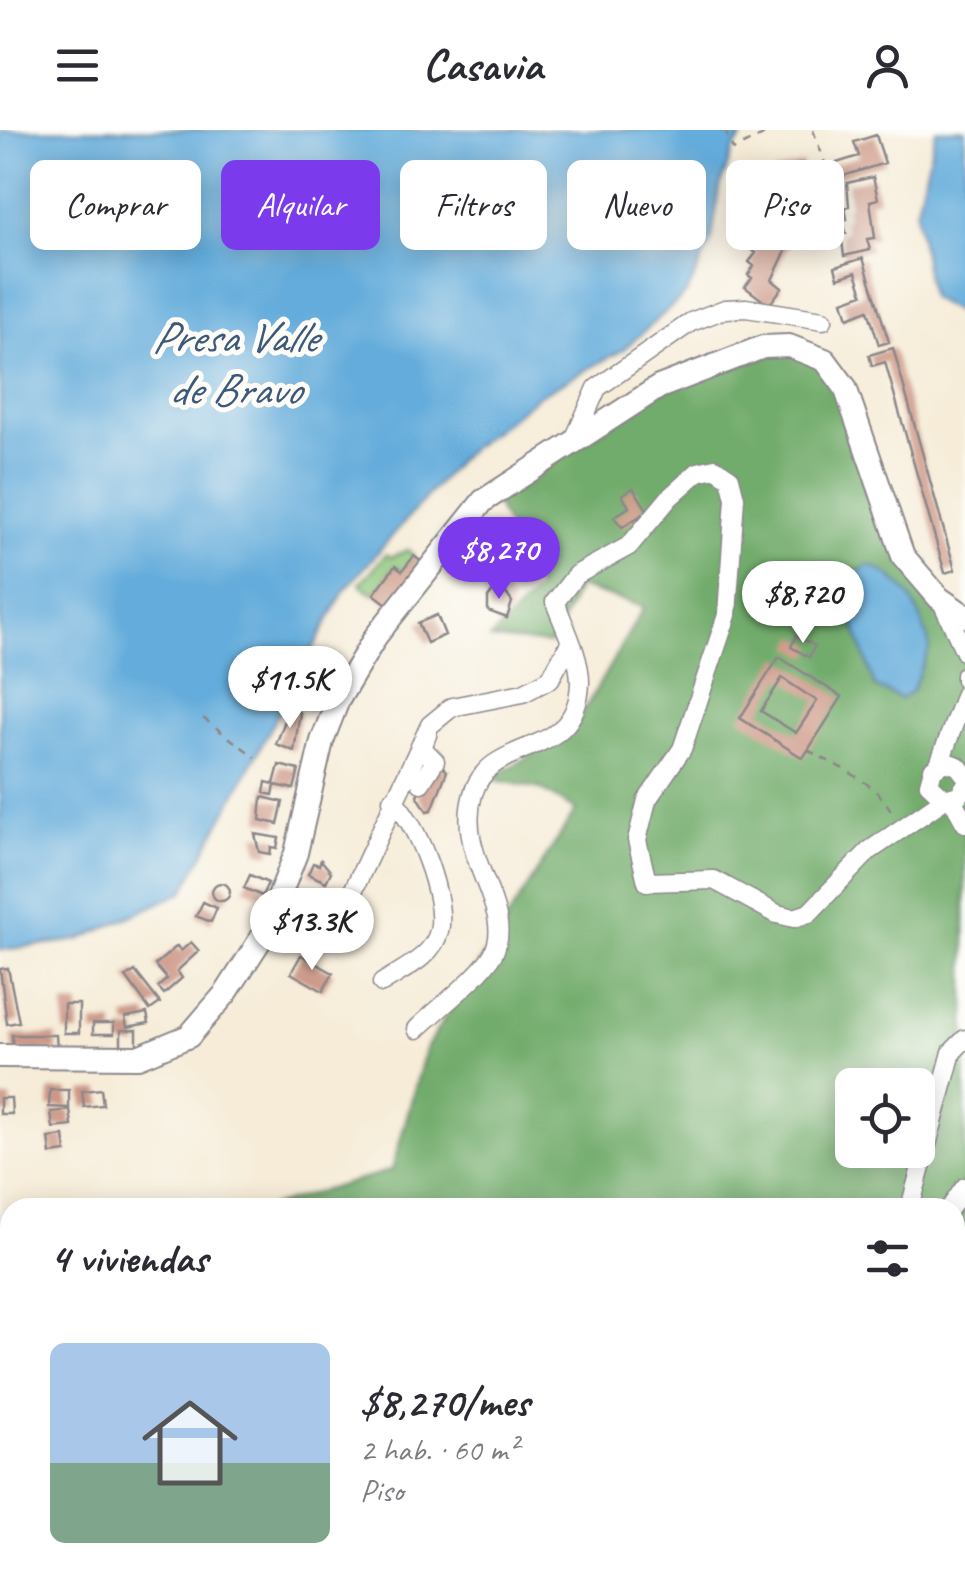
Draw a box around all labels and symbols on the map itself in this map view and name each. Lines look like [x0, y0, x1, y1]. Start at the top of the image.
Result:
water label: Presa Valle de Bravo [152, 309, 323, 418]
pin: $8,270 [418, 517, 580, 602]
pin: $8,720 [722, 561, 884, 646]
pin: $11.5K [209, 646, 371, 731]
pin: $13.3K [231, 888, 393, 973]

